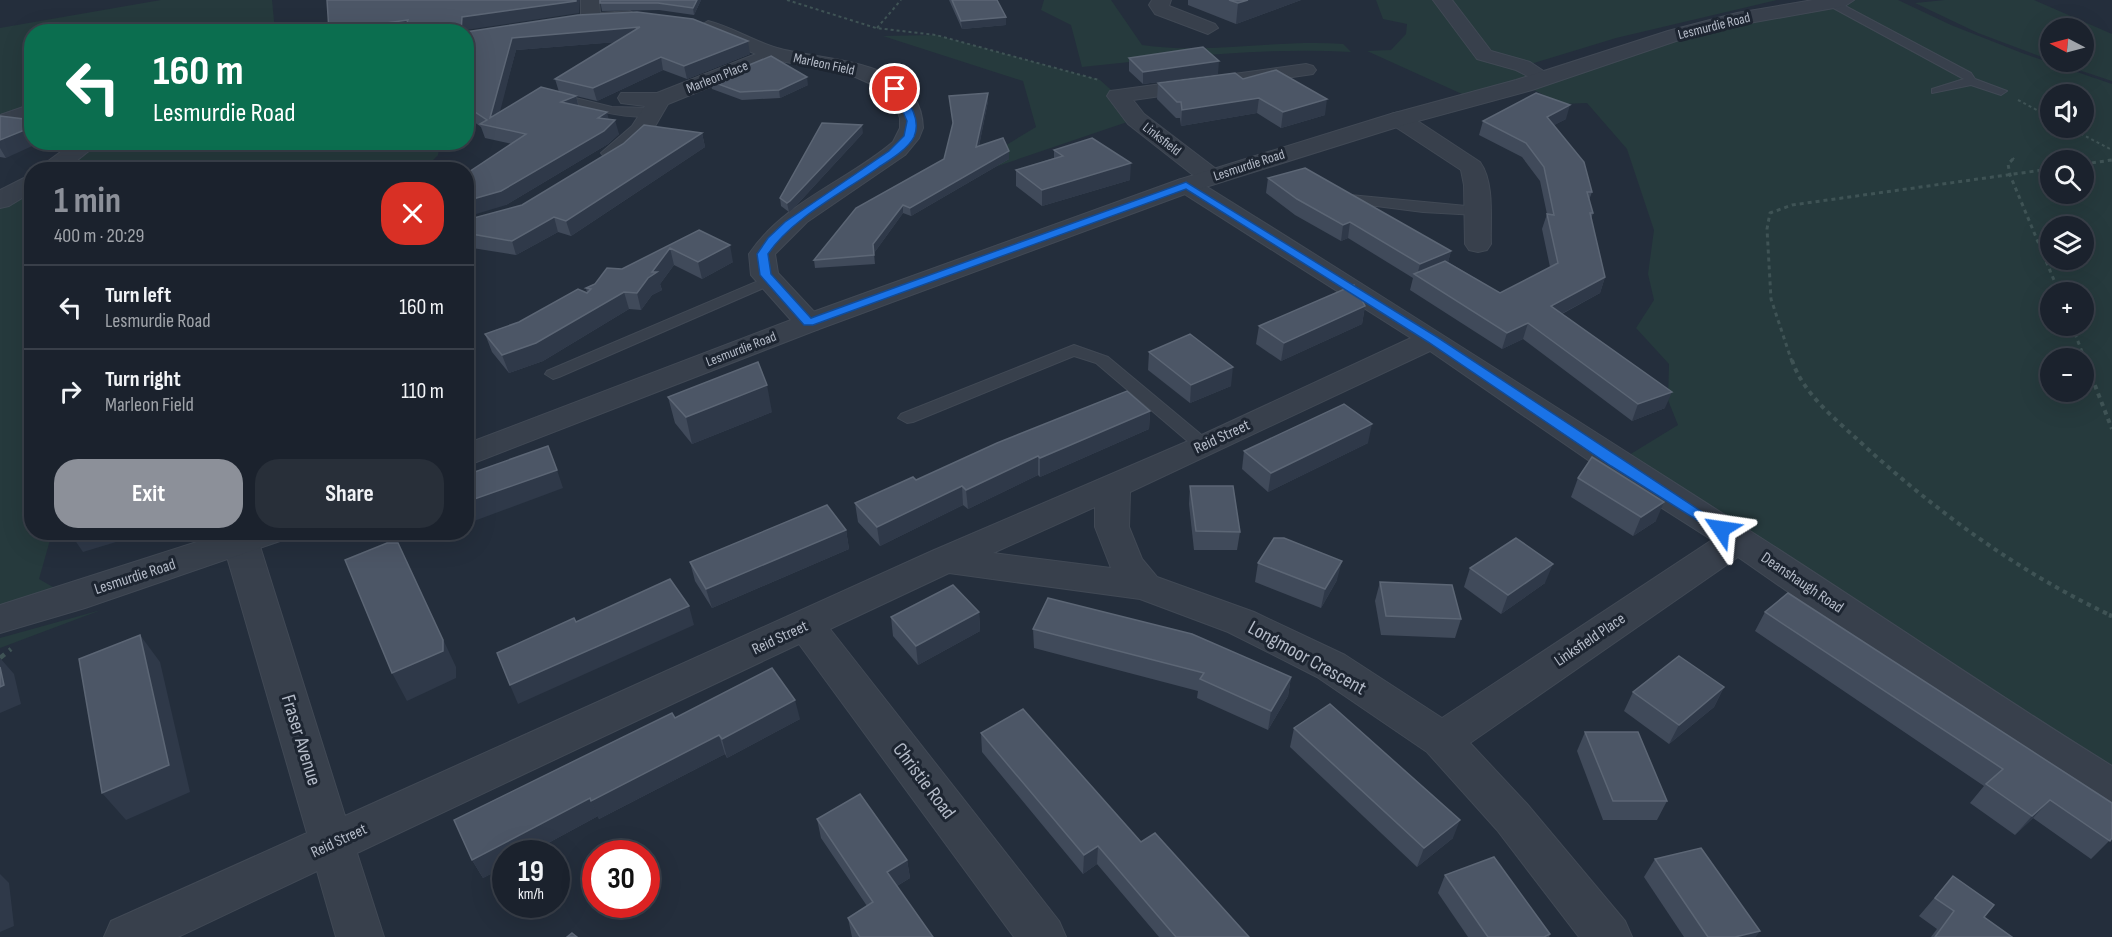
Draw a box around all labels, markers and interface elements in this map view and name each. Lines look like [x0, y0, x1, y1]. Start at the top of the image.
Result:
street label: Lesmurdie Road [1676, 9, 1752, 43]
north arrow [2040, 18, 2094, 72]
map controls [2040, 18, 2094, 402]
text: 160 m [153, 46, 244, 97]
icon: left [54, 48, 132, 126]
street label: Marleon Field [792, 49, 856, 79]
street label: Marleon Place [684, 57, 750, 97]
pin [869, 63, 920, 114]
icon: arrive [878, 72, 911, 105]
button: sound [2040, 84, 2094, 138]
text: Lesmurdie Road [153, 97, 296, 129]
street label: Linksfield [1139, 119, 1185, 159]
street label: Lesmurdie Road [1211, 145, 1287, 185]
button: search [2040, 150, 2094, 204]
text: 1 min [54, 180, 121, 223]
button: close [381, 182, 444, 245]
button: layers [2040, 216, 2094, 270]
text: 400 m · 20:29 [54, 224, 144, 248]
text: Turn left [105, 282, 171, 309]
button: + [2040, 282, 2094, 336]
icon: left [54, 291, 87, 324]
text: 160 m [399, 294, 444, 321]
text: Lesmurdie Road [105, 309, 211, 333]
street label: Lesmurdie Road [703, 328, 779, 370]
button: − [2040, 348, 2094, 402]
text: Turn right [105, 366, 181, 393]
icon: right [54, 375, 87, 408]
text: 110 m [401, 378, 444, 405]
text: Marleon Field [105, 393, 194, 417]
street label: Reid Street [1191, 416, 1253, 458]
button: Exit [54, 459, 243, 528]
button: Share [255, 459, 444, 528]
position arrow [1689, 497, 1753, 561]
street label: Deanshaugh Road [1757, 549, 1847, 617]
street label: Lesmurdie Road [92, 555, 178, 599]
street label: Linksfield Place [1551, 609, 1629, 671]
street label: Longmoor Crescent [1244, 616, 1370, 700]
street label: Reid Street [749, 617, 811, 659]
street label: Fraser Avenue [276, 692, 326, 788]
street label: Christie Road [888, 738, 960, 824]
street label: Reid Street [308, 820, 370, 862]
speed limit sign: 30 [582, 840, 660, 918]
text: 19 [518, 854, 544, 890]
text: km/h [518, 885, 544, 904]

